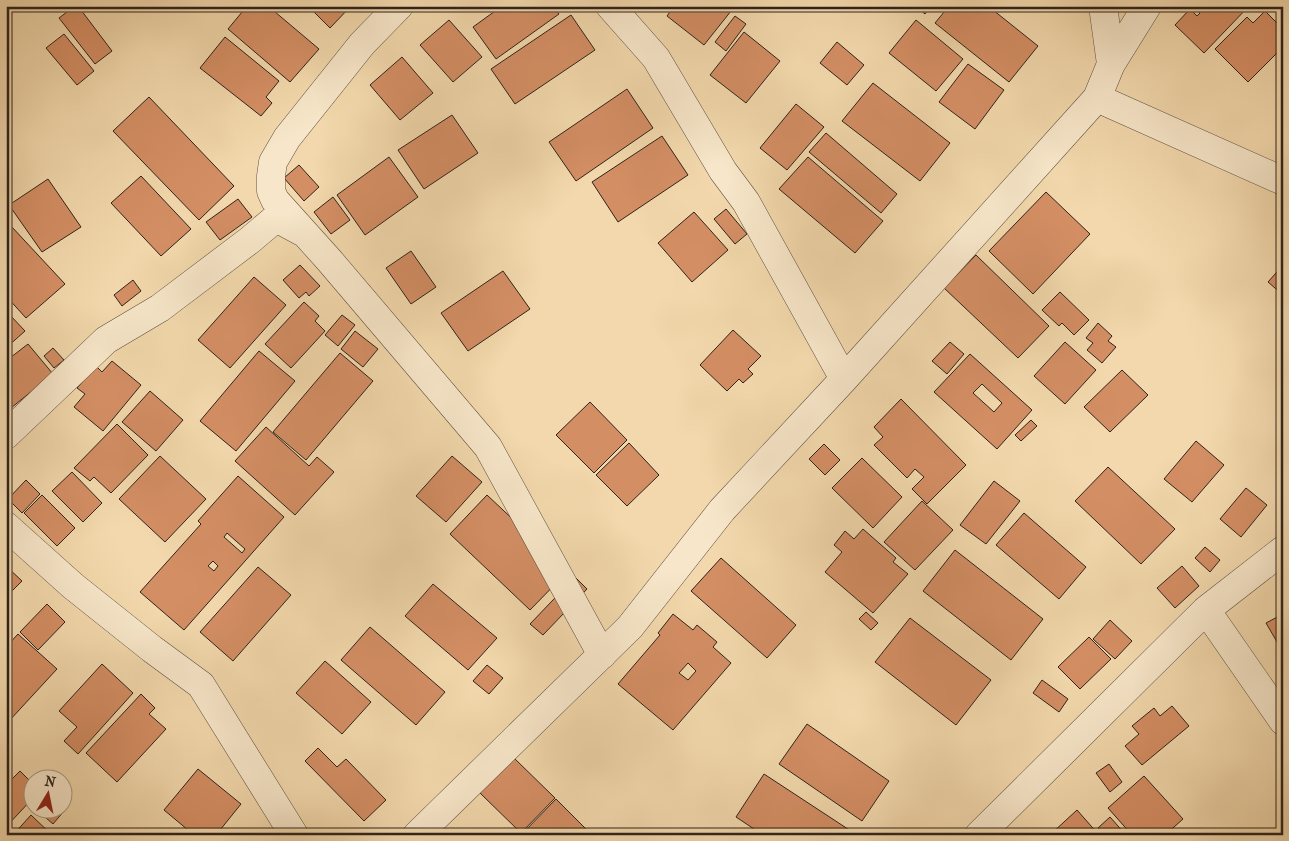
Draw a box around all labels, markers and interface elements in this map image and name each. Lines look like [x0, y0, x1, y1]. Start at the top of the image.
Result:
north arrow [22, 768, 72, 818]
text: N [43, 772, 57, 791]

